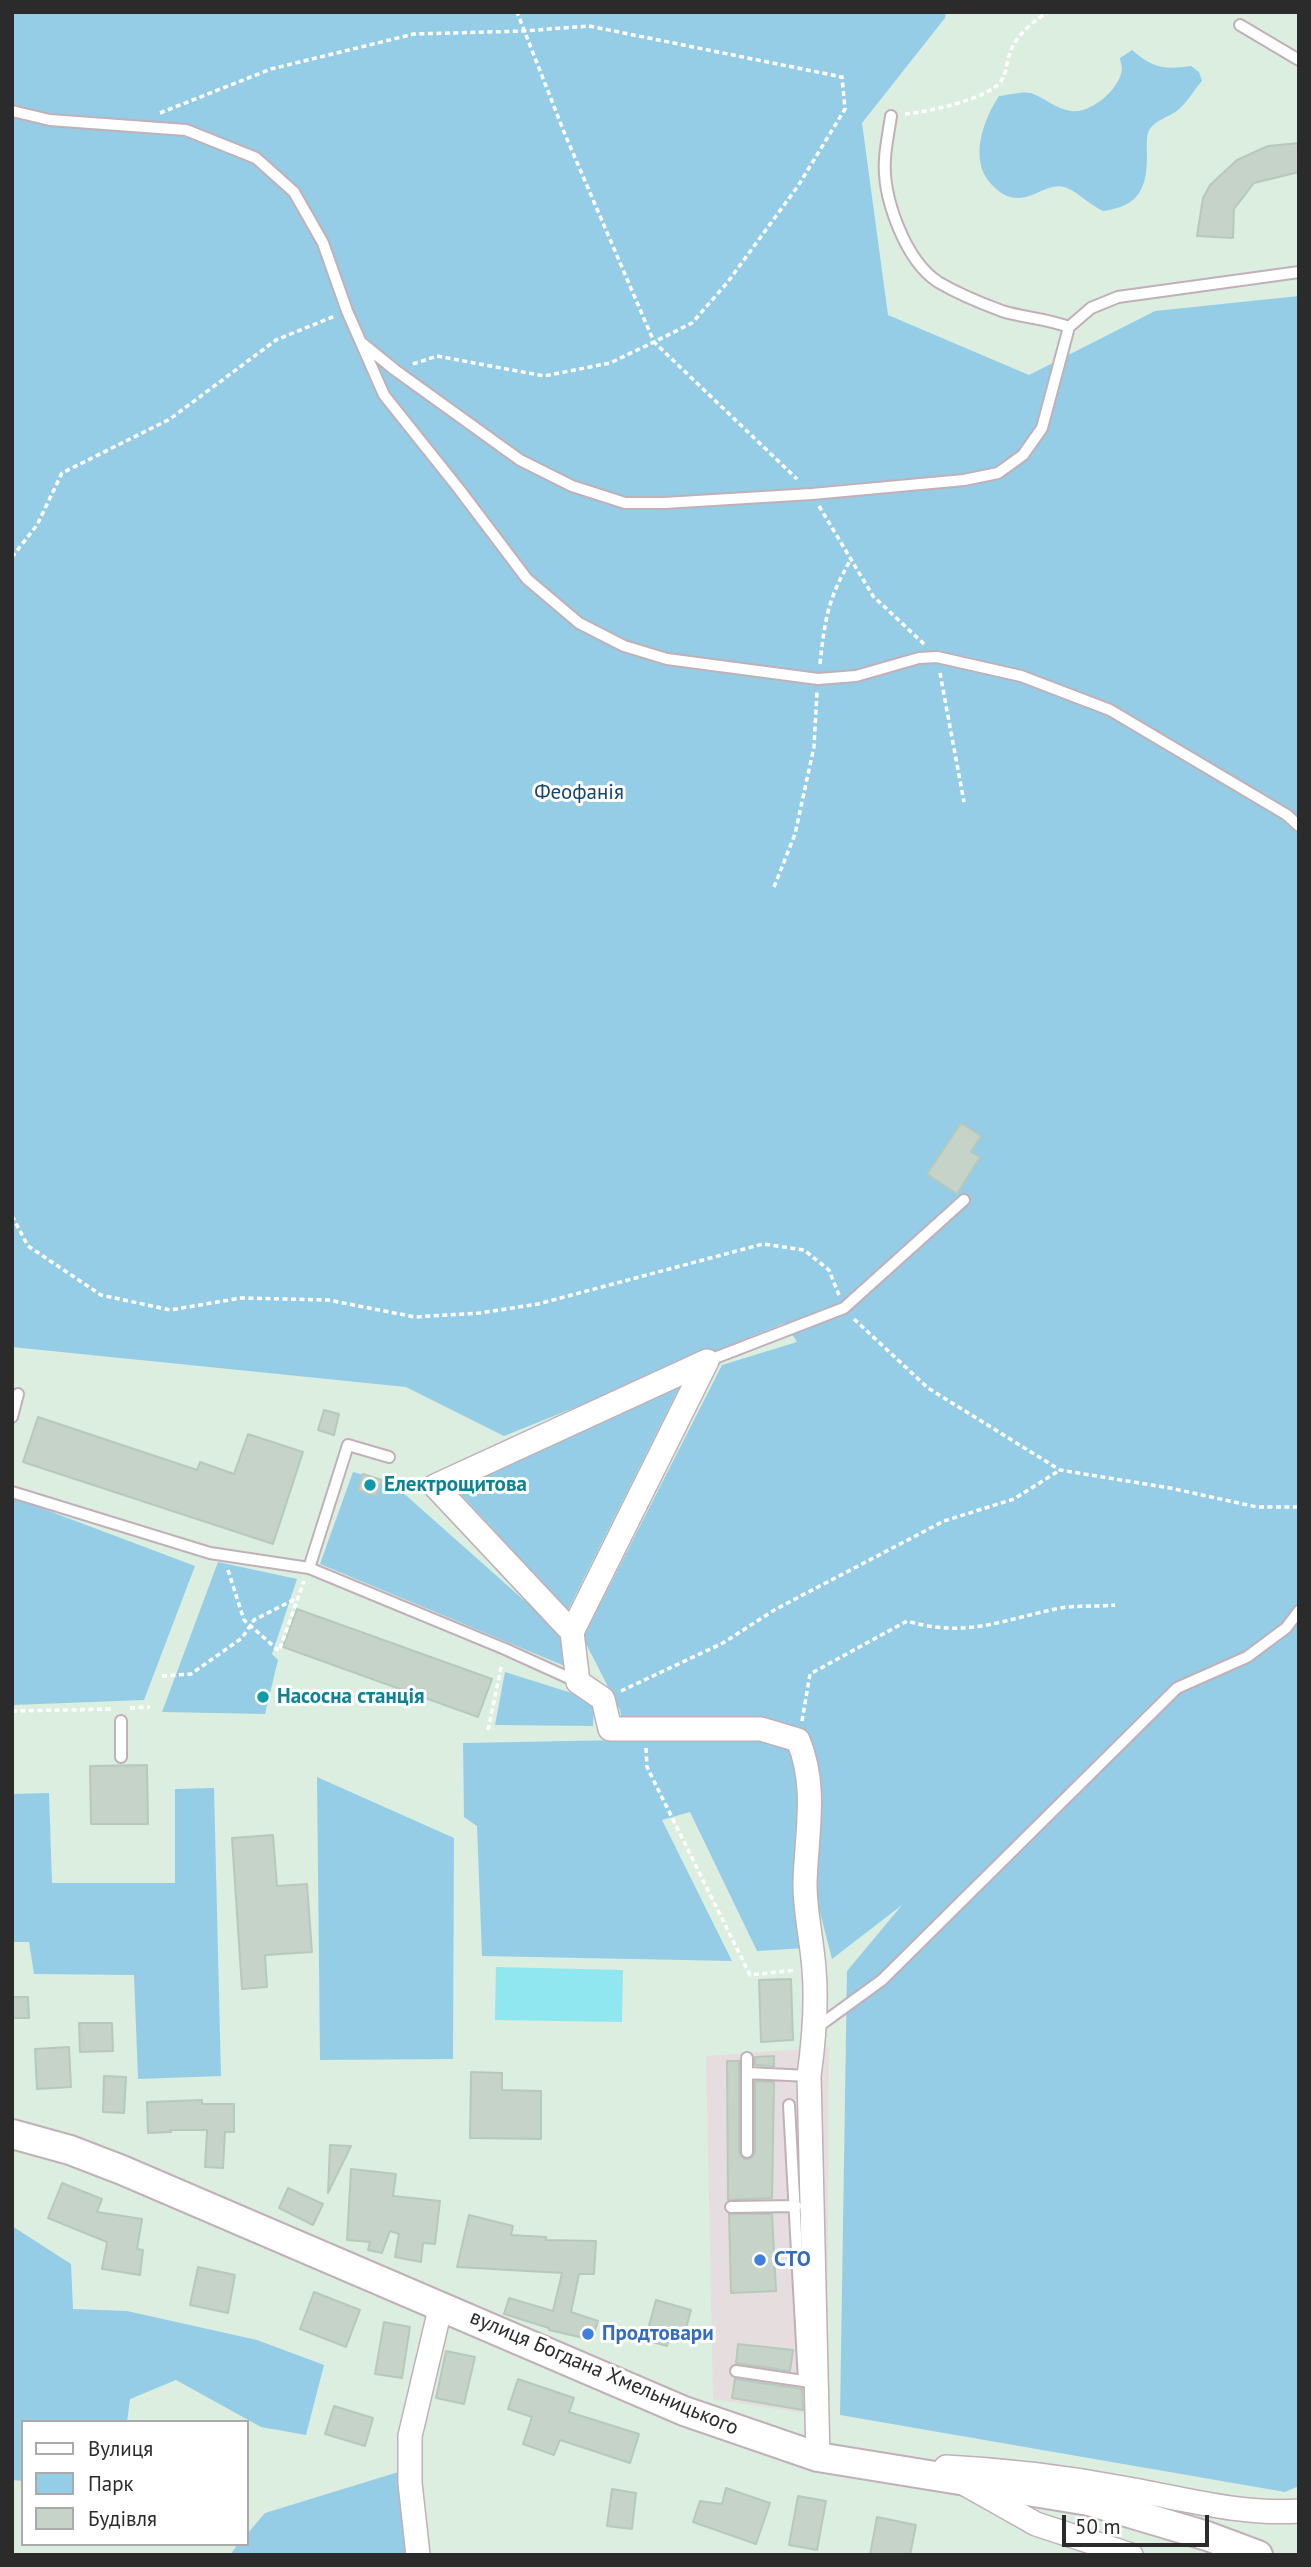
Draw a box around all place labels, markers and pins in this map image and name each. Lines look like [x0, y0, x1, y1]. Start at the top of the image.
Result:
place label: Електрощитова [384, 1472, 527, 1498]
marker: Електрощитова [362, 1477, 378, 1493]
place label: Насосна станція [277, 1684, 425, 1710]
marker: Насосна станція [255, 1689, 271, 1705]
place label: СТО [774, 2247, 811, 2273]
marker: СТО [752, 2252, 768, 2268]
place label: Продтовари [602, 2321, 714, 2347]
marker: Продтовари [580, 2326, 596, 2342]

